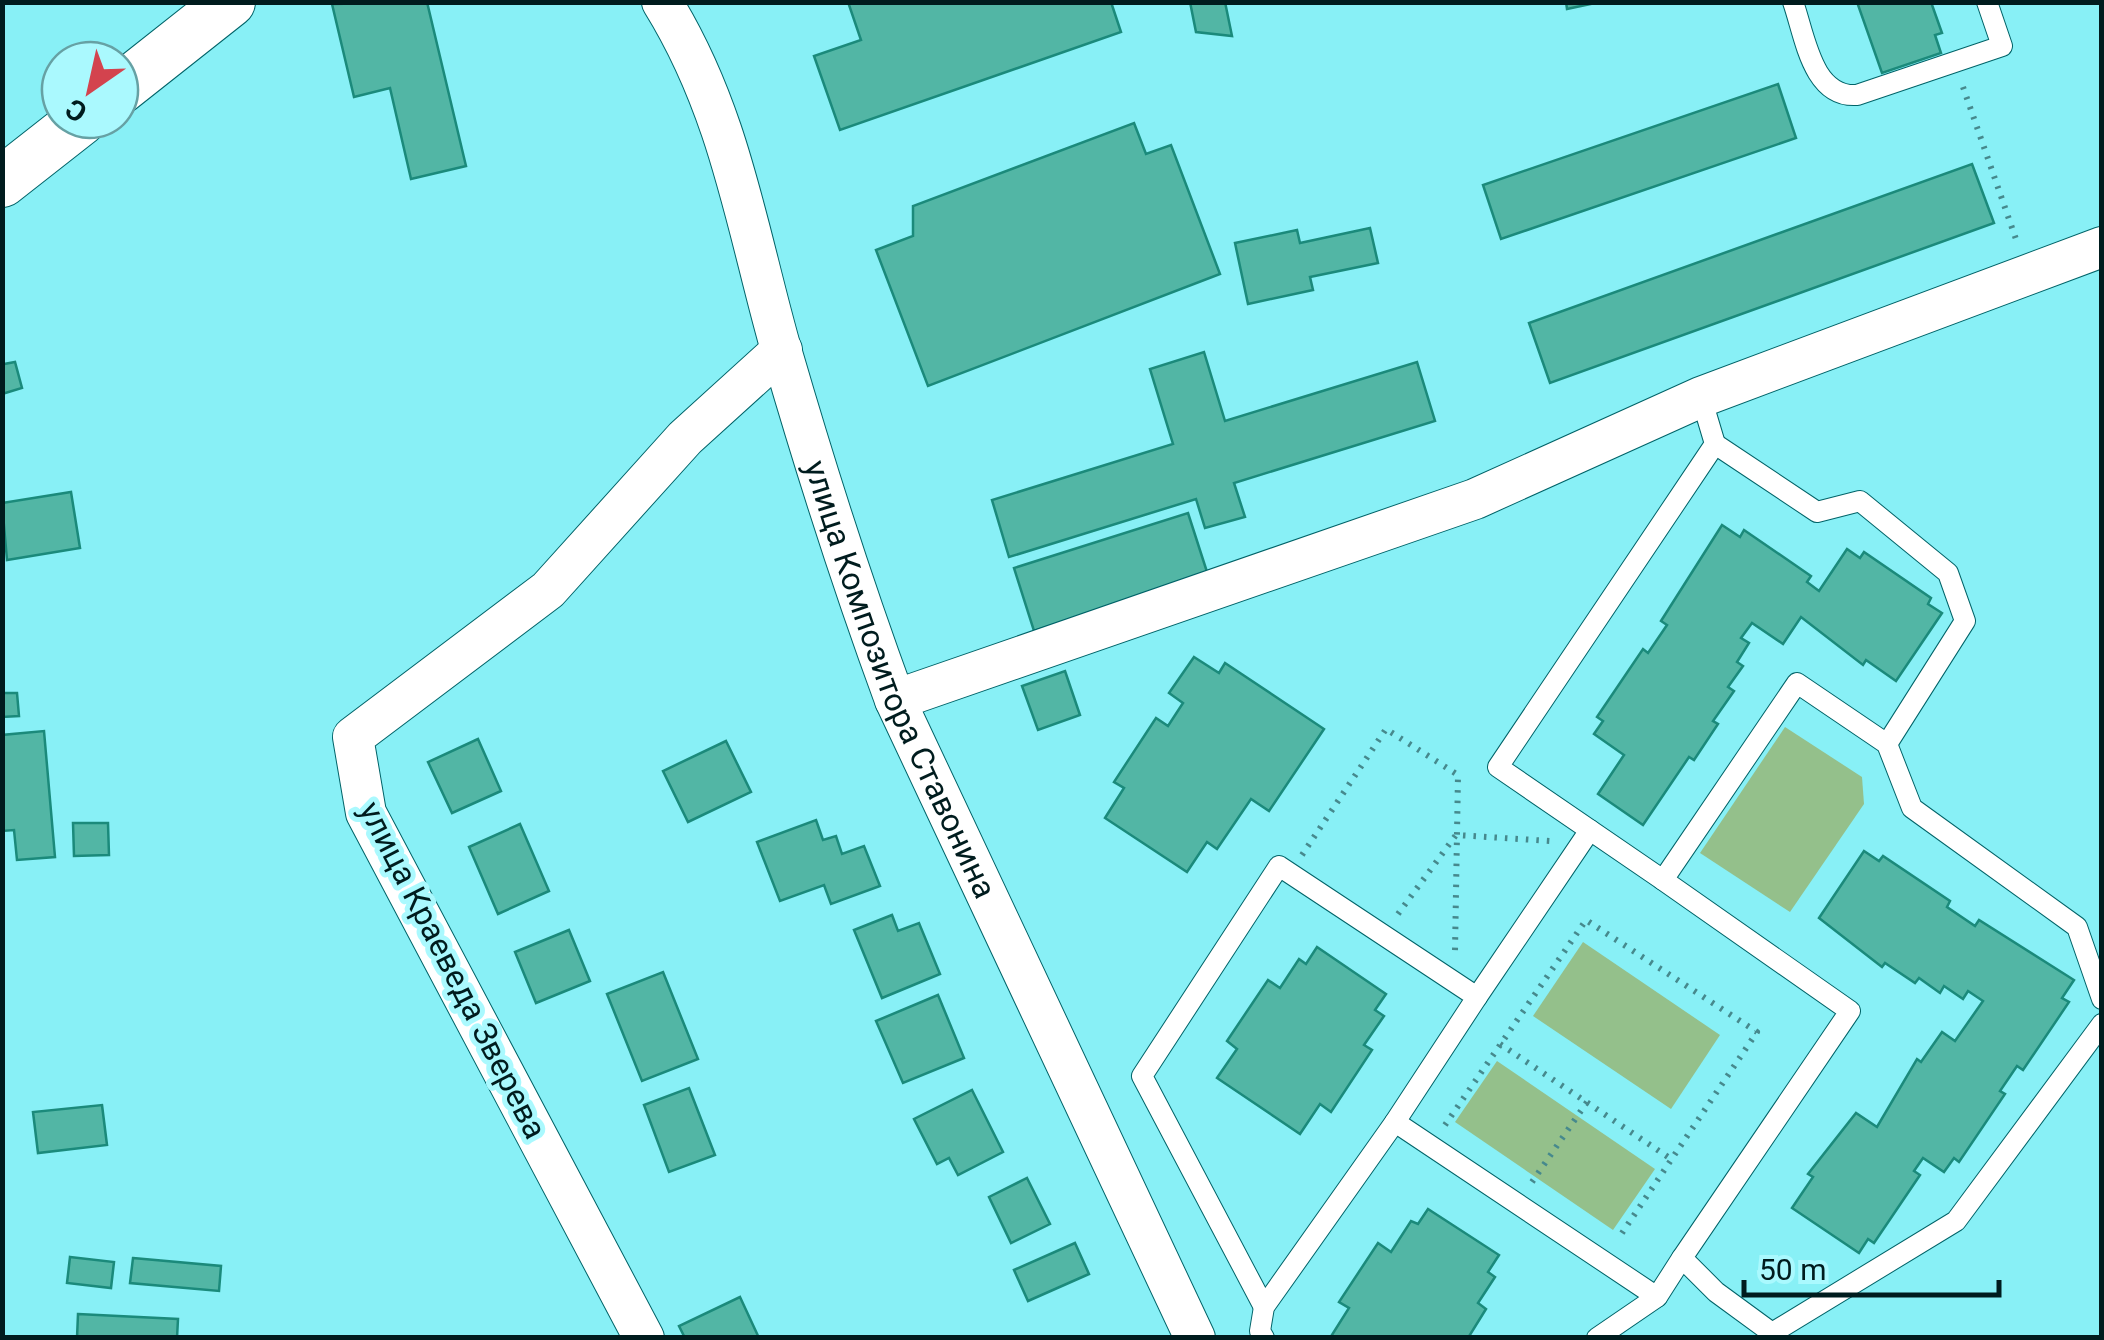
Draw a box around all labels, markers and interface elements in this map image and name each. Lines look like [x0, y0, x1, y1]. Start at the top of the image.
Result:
north arrow [40, 40, 140, 140]
text: С [59, 92, 93, 129]
street label: улица Композитора Ставонина [796, 456, 1004, 904]
street label: улица Краеведа Зверева [351, 795, 555, 1145]
scale bar [1744, 1235, 1999, 1297]
text: 50 m [1759, 1252, 1826, 1287]

